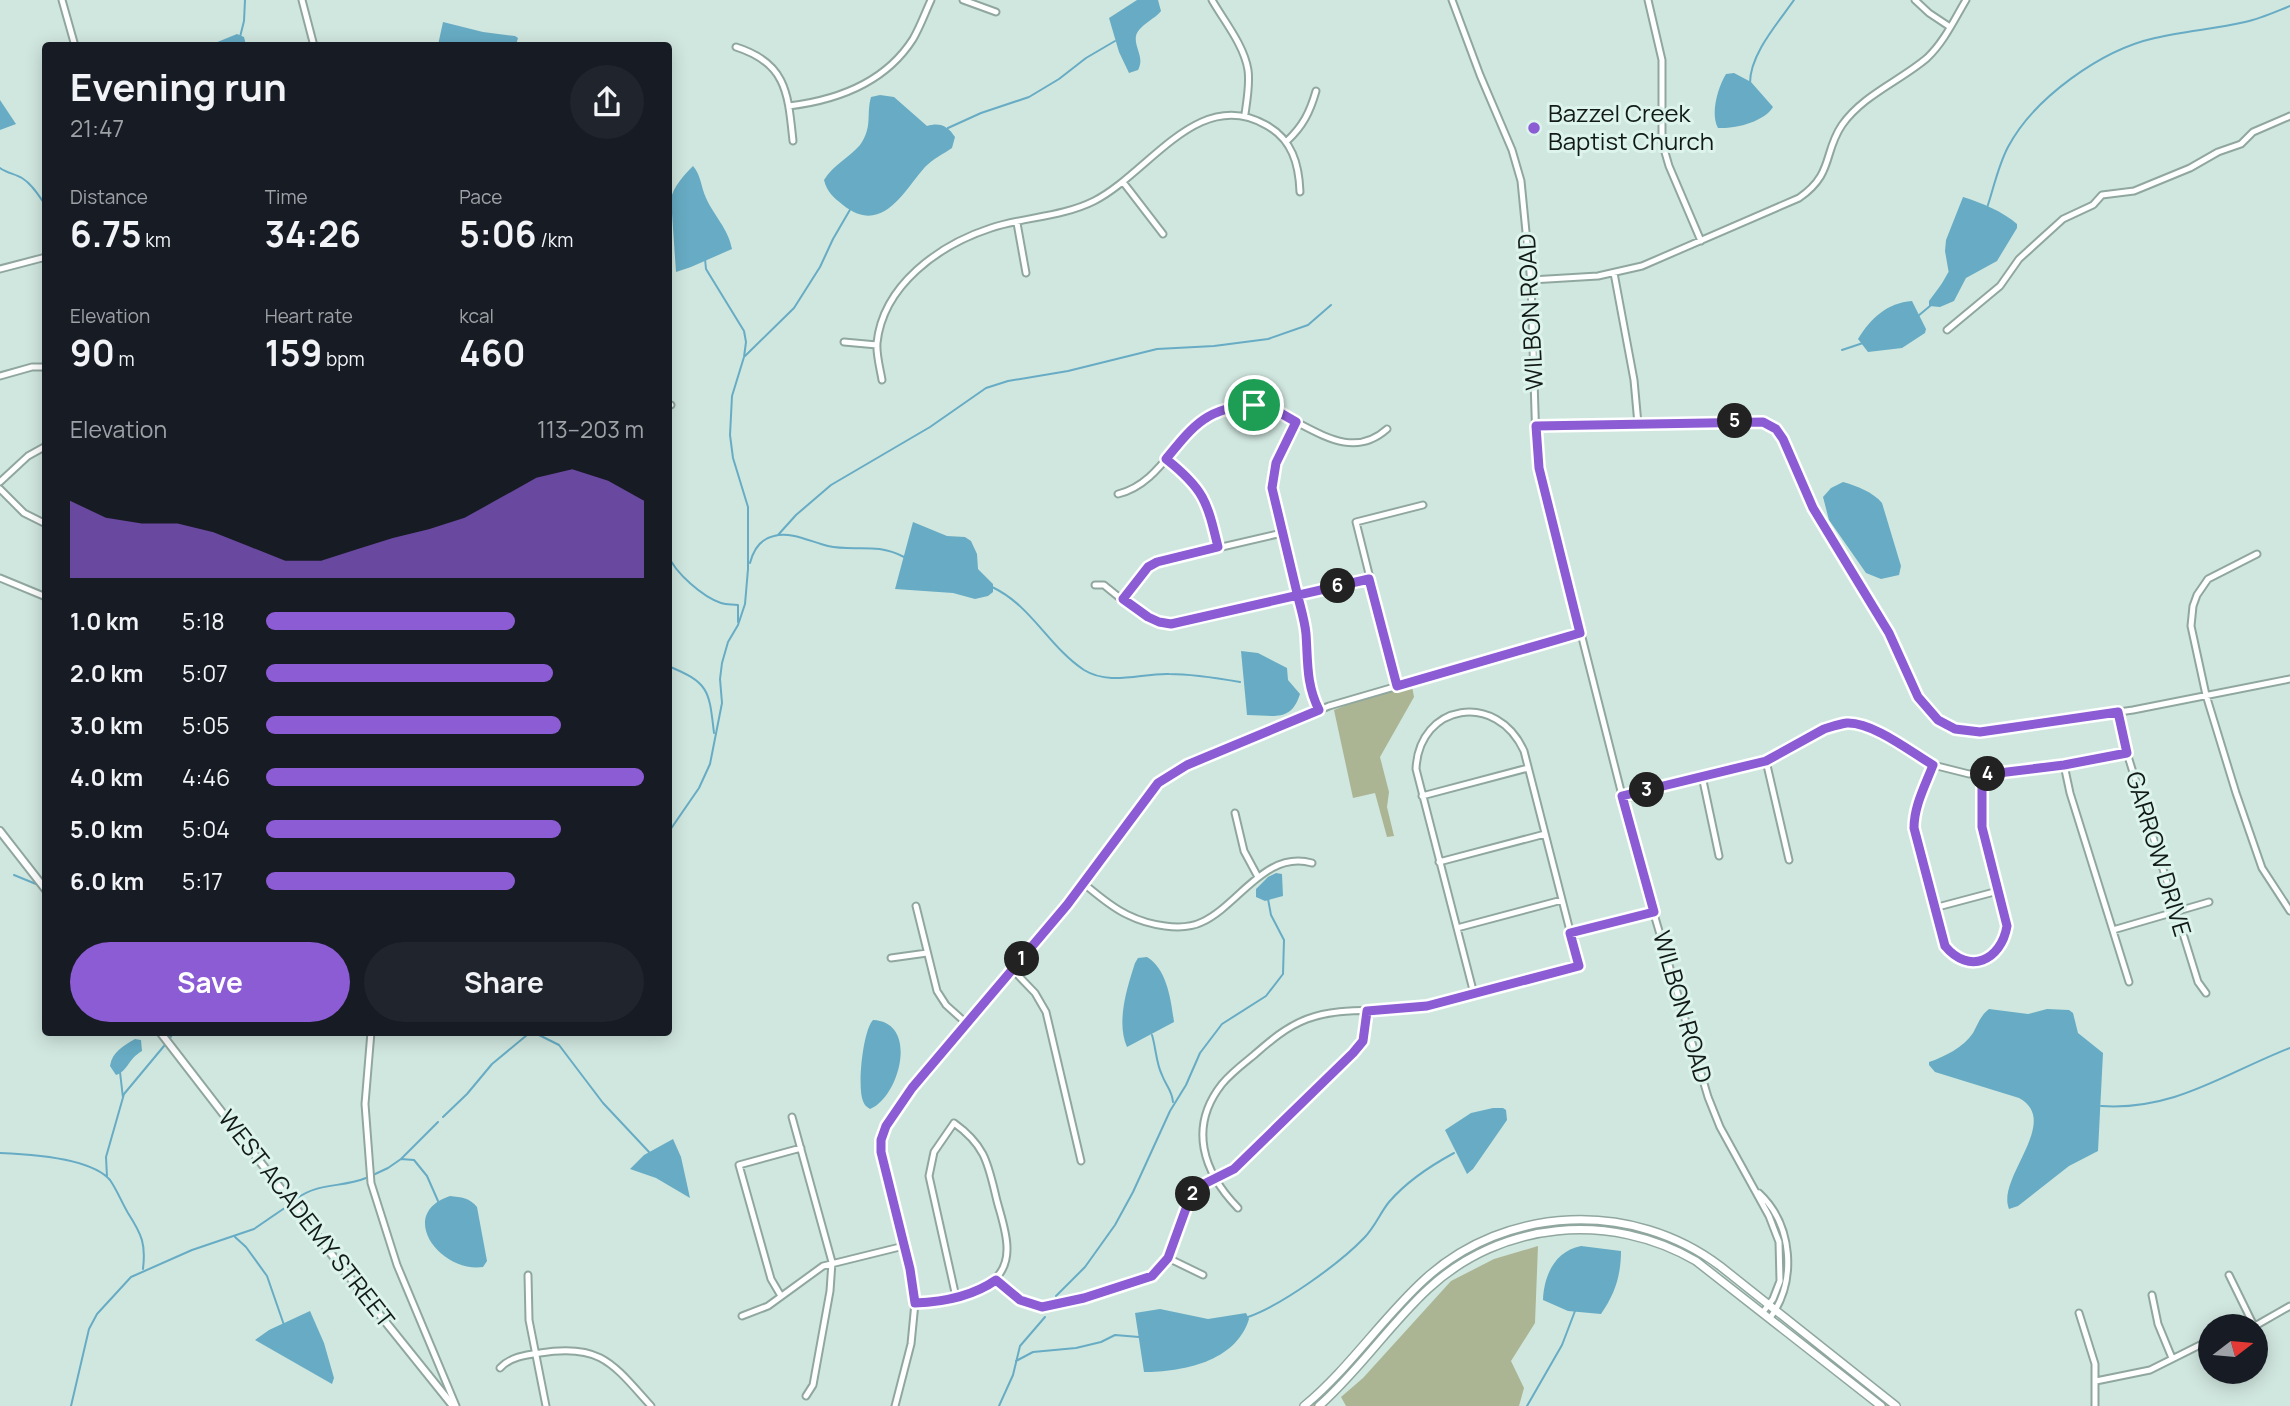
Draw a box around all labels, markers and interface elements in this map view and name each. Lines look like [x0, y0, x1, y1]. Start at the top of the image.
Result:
text: Evening run [70, 60, 287, 112]
button: share [570, 65, 644, 139]
place label: Bazzel Creek Baptist Church [1548, 96, 1714, 157]
text: 21:47 [70, 112, 124, 144]
marker: Bazzel Creek Baptist Church [1526, 120, 1542, 136]
text: Distance [70, 184, 148, 210]
text: Time [265, 184, 308, 210]
text: Pace [459, 184, 502, 210]
text: 6.75 [70, 210, 142, 258]
text: 34:26 [265, 210, 361, 258]
text: 5:06 [459, 210, 537, 258]
text: km [142, 227, 171, 253]
text: /km [537, 227, 573, 253]
street label: WILBON ROAD [1509, 233, 1550, 391]
text: Elevation [70, 303, 150, 329]
text: Heart rate [265, 303, 353, 329]
text: kcal [459, 303, 494, 329]
text: 90 [70, 329, 115, 377]
text: 159 [265, 329, 322, 377]
text: 460 [459, 329, 525, 377]
text: m [115, 346, 135, 372]
text: bpm [322, 346, 365, 372]
pin [1224, 375, 1284, 435]
icon: arrive [1235, 386, 1273, 424]
pin: 5 [1718, 404, 1752, 438]
text: 5 [1729, 407, 1740, 433]
text: Elevation [70, 413, 167, 445]
text: 113–203 m [537, 413, 644, 445]
pin: 6 [1320, 568, 1356, 604]
text: 6 [1332, 572, 1343, 598]
text: 1.0 km [70, 605, 139, 637]
text: 5:18 [182, 605, 224, 637]
text: 2.0 km [70, 657, 143, 689]
text: 5:07 [182, 657, 228, 689]
text: 3.0 km [70, 709, 143, 741]
text: 5:05 [182, 709, 229, 741]
pin: 4 [1970, 756, 2006, 792]
text: 4 [1982, 760, 1993, 786]
text: 4.0 km [70, 761, 143, 793]
text: 4:46 [182, 761, 230, 793]
street label: GARROW DRIVE [2119, 767, 2200, 940]
pin: 3 [1630, 772, 1664, 808]
text: 3 [1641, 776, 1652, 802]
text: 5.0 km [70, 813, 143, 845]
text: 5:04 [182, 813, 230, 845]
text: 6.0 km [70, 865, 144, 897]
text: 5:17 [182, 865, 223, 897]
street label: WILBON ROAD [1646, 927, 1721, 1087]
button: Save [70, 942, 350, 1022]
button: Share [364, 942, 644, 1022]
pin: 1 [1004, 942, 1040, 976]
text: 1 [1017, 945, 1026, 971]
street label: WEST ACADEMY STREET [212, 1102, 403, 1335]
pin: 2 [1176, 1176, 1210, 1212]
text: 2 [1187, 1180, 1198, 1206]
north arrow [2198, 1314, 2268, 1384]
map controls [2198, 1314, 2268, 1384]

